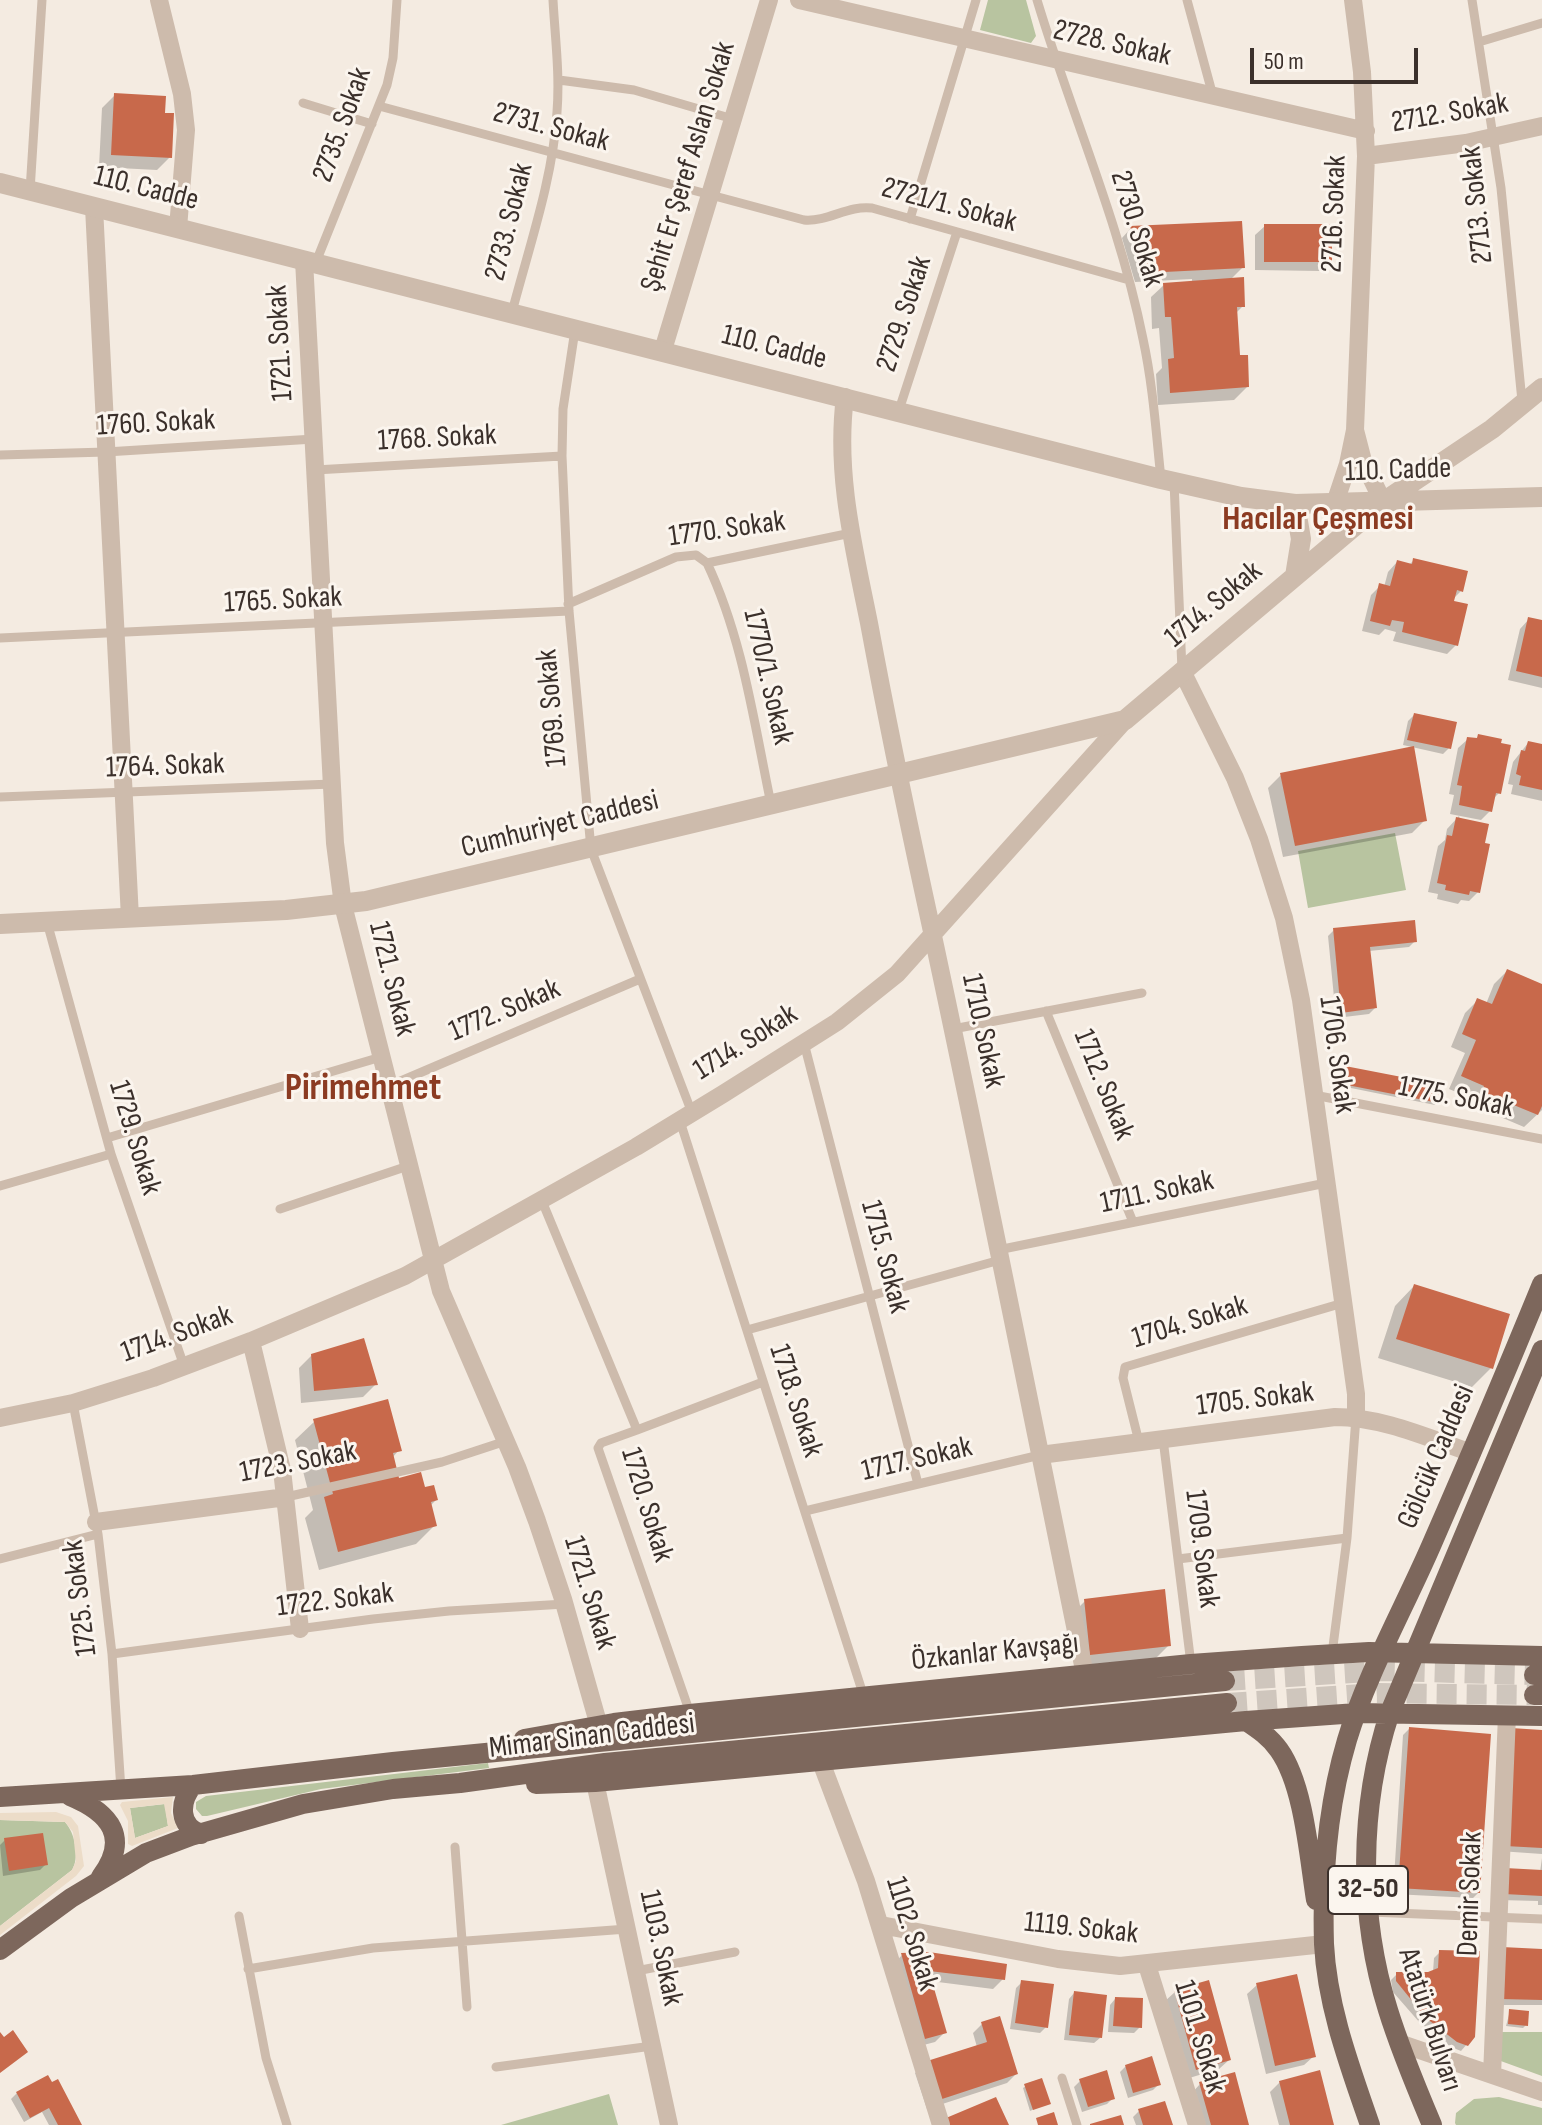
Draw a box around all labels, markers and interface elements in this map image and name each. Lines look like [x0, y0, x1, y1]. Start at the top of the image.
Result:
street label: 2728. Sokak [1050, 13, 1174, 75]
scale bar [1254, 32, 1422, 82]
street label: Şehit Er Şeref Aslan Sokak [634, 38, 744, 296]
text: 50 m [1264, 47, 1304, 76]
street label: 2735. Sokak [306, 63, 380, 187]
street label: 2712. Sokak [1389, 86, 1511, 142]
street label: 2731. Sokak [489, 95, 613, 161]
street label: 2713. Sokak [1454, 145, 1502, 265]
street label: 2716. Sokak [1315, 155, 1355, 273]
street label: 110. Cadde [90, 159, 202, 219]
street label: 2733. Sokak [478, 160, 542, 284]
street label: 2730. Sokak [1101, 167, 1171, 291]
street label: 2721/1. Sokak [878, 171, 1020, 241]
street label: 2729. Sokak [869, 252, 941, 376]
street label: 1721. Sokak [260, 284, 302, 402]
street label: 110. Cadde [718, 318, 830, 378]
street label: 1760. Sokak [96, 403, 216, 445]
street label: 1768. Sokak [377, 418, 497, 460]
street label: 110. Cadde [1344, 451, 1452, 491]
district label: Hacılar Çeşmesi [1222, 500, 1414, 540]
street label: 1770. Sokak [667, 504, 787, 556]
street label: 1714. Sokak [1158, 554, 1270, 656]
street label: 1765. Sokak [223, 580, 343, 622]
street label: 1770/1. Sokak [734, 606, 800, 748]
street label: 1769. Sokak [530, 648, 576, 768]
street label: 1764. Sokak [105, 747, 225, 787]
street label: Cumhuriyet Caddesi [458, 783, 662, 867]
street label: 1721. Sokak [359, 918, 423, 1040]
street label: 1710. Sokak [952, 971, 1012, 1091]
street label: 1772. Sokak [444, 972, 566, 1050]
street label: 1706. Sokak [1310, 994, 1362, 1116]
street label: 1714. Sokak [687, 997, 805, 1089]
street label: 1712. Sokak [1065, 1025, 1141, 1145]
district label: Pirimehmet [285, 1066, 441, 1112]
street label: 1775. Sokak [1395, 1069, 1517, 1127]
street label: 1729. Sokak [100, 1077, 168, 1199]
street label: 1711. Sokak [1097, 1163, 1217, 1223]
street label: 1715. Sokak [852, 1197, 916, 1317]
street label: 1704. Sokak [1128, 1288, 1252, 1358]
street label: 1714. Sokak [116, 1298, 238, 1372]
street label: 1718. Sokak [760, 1340, 830, 1462]
street label: 1705. Sokak [1194, 1375, 1316, 1425]
street label: Gölcük Caddesi [1391, 1380, 1483, 1534]
street label: 1717. Sokak [858, 1430, 976, 1490]
street label: 1723. Sokak [237, 1434, 359, 1492]
street label: 1720. Sokak [612, 1444, 680, 1566]
street label: 1709. Sokak [1176, 1488, 1226, 1610]
street label: 1721. Sokak [555, 1532, 623, 1654]
street label: 1725. Sokak [56, 1538, 106, 1658]
street label: 1722. Sokak [275, 1576, 395, 1626]
street label: Özkanlar Kavşağı [910, 1626, 1080, 1680]
street label: Mimar Sinan Caddesi [487, 1707, 697, 1767]
street label: Demir Sokak [1451, 1831, 1491, 1957]
road number: 32-50 [1328, 1866, 1408, 1914]
street label: 1102. Sokak [877, 1873, 945, 1995]
street label: 1103. Sokak [630, 1887, 690, 2009]
street label: 1119. Sokak [1022, 1905, 1140, 1953]
street label: Atatürk Bulvarı [1389, 1944, 1469, 2096]
street label: 1101. Sokak [1165, 1976, 1233, 2098]

